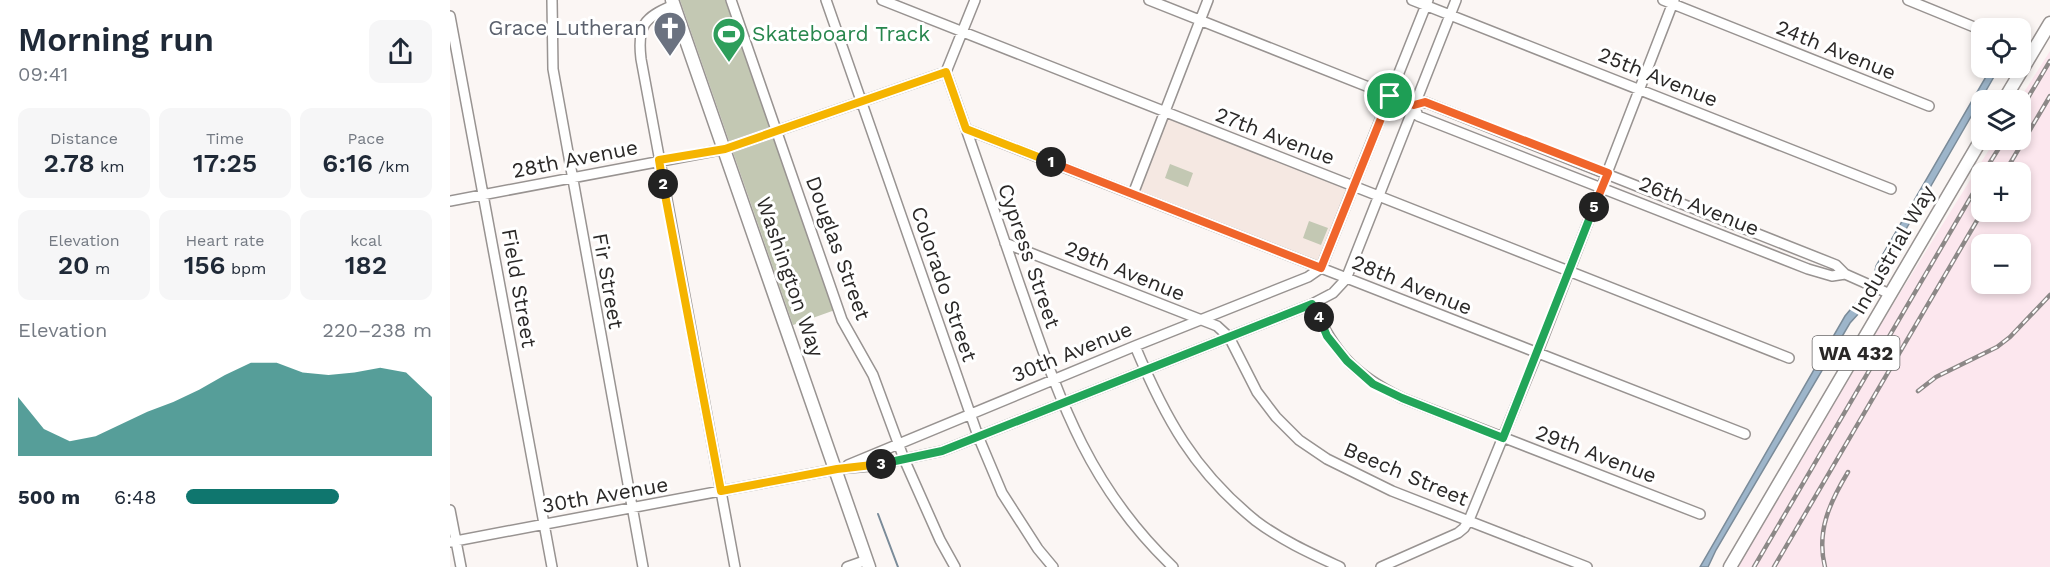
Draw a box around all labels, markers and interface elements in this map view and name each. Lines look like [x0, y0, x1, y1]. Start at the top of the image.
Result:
church icon: Grace Lutheran [652, 10, 688, 57]
street label: 24th Avenue [1773, 14, 1900, 85]
place label: Grace Lutheran [488, 15, 647, 40]
sports icon: Skateboard Track [711, 16, 747, 63]
map controls [1971, 18, 2031, 294]
button: locate [1971, 18, 2031, 78]
text: Morning run [18, 20, 214, 59]
button: share [369, 20, 432, 83]
place label: Skateboard Track [752, 21, 930, 46]
street label: 25th Avenue [1595, 41, 1722, 112]
text: 09:41 [18, 62, 68, 86]
pin [1364, 70, 1415, 121]
icon: arrive [1373, 79, 1406, 112]
button: layers [1971, 90, 2031, 150]
street label: 27th Avenue [1212, 101, 1338, 170]
text: Distance [50, 129, 118, 148]
text: Time [206, 129, 244, 148]
text: Pace [347, 129, 385, 148]
street label: 28th Avenue [510, 134, 640, 183]
pin: 1 [1036, 147, 1066, 177]
text: 2.78 [44, 148, 95, 178]
text: 17:25 [193, 148, 257, 178]
text: 6:16 [322, 148, 373, 178]
text: 1 [1048, 152, 1054, 171]
text: km [95, 157, 124, 176]
text: /km [373, 157, 410, 176]
button: + [1971, 162, 2031, 222]
pin: 2 [648, 169, 678, 199]
street label: 26th Avenue [1635, 170, 1763, 241]
street label: Douglas Street [801, 172, 876, 324]
text: 2 [658, 174, 668, 193]
street label: Cypress Street [993, 180, 1066, 332]
street label: Industrial Way [1846, 181, 1940, 319]
pin: 5 [1579, 192, 1609, 222]
street label: Washington Way [751, 194, 830, 360]
text: 5 [1589, 197, 1599, 216]
street label: Colorado Street [906, 203, 983, 365]
street label: Field Street [497, 226, 542, 350]
text: Elevation [48, 231, 120, 250]
text: Heart rate [185, 231, 265, 250]
text: kcal [350, 231, 382, 250]
street label: Fir Street [588, 231, 629, 331]
button: − [1971, 234, 2031, 294]
street label: 29th Avenue [1061, 235, 1189, 306]
street label: 28th Avenue [1348, 249, 1476, 320]
text: 20 [58, 250, 90, 280]
text: 156 [184, 250, 226, 280]
text: 182 [345, 250, 387, 280]
text: m [90, 259, 110, 278]
text: bpm [226, 259, 266, 278]
pin: 4 [1304, 302, 1334, 332]
text: 4 [1314, 307, 1324, 326]
street label: 30th Avenue [1008, 316, 1136, 387]
text: Elevation [18, 318, 107, 342]
text: 220–238 m [322, 318, 432, 342]
road number: WA 432 [1812, 336, 1900, 370]
street label: 29th Avenue [1532, 419, 1660, 488]
street label: Beech Street [1340, 436, 1473, 511]
pin: 3 [866, 449, 896, 479]
text: 3 [876, 454, 886, 473]
street label: 30th Avenue [540, 471, 670, 518]
text: 500 m [18, 485, 80, 509]
text: 6:48 [114, 485, 157, 509]

